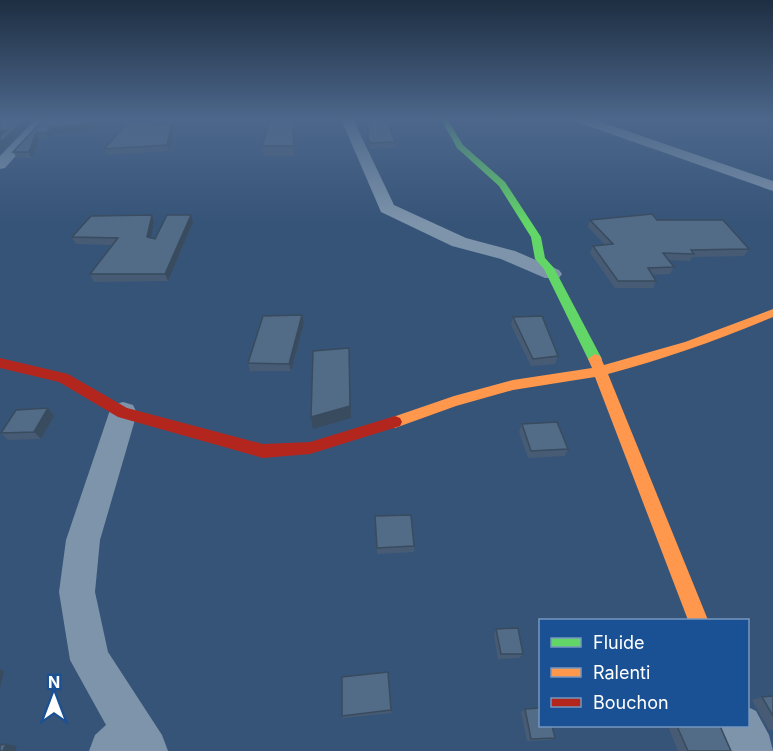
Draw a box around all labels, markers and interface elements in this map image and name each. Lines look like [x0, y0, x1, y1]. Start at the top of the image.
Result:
legend [539, 619, 749, 727]
text: Fluide [593, 632, 645, 653]
text: Ralenti [593, 662, 650, 683]
north arrow [24, 667, 84, 727]
text: N [48, 672, 60, 692]
text: Bouchon [593, 692, 669, 713]

